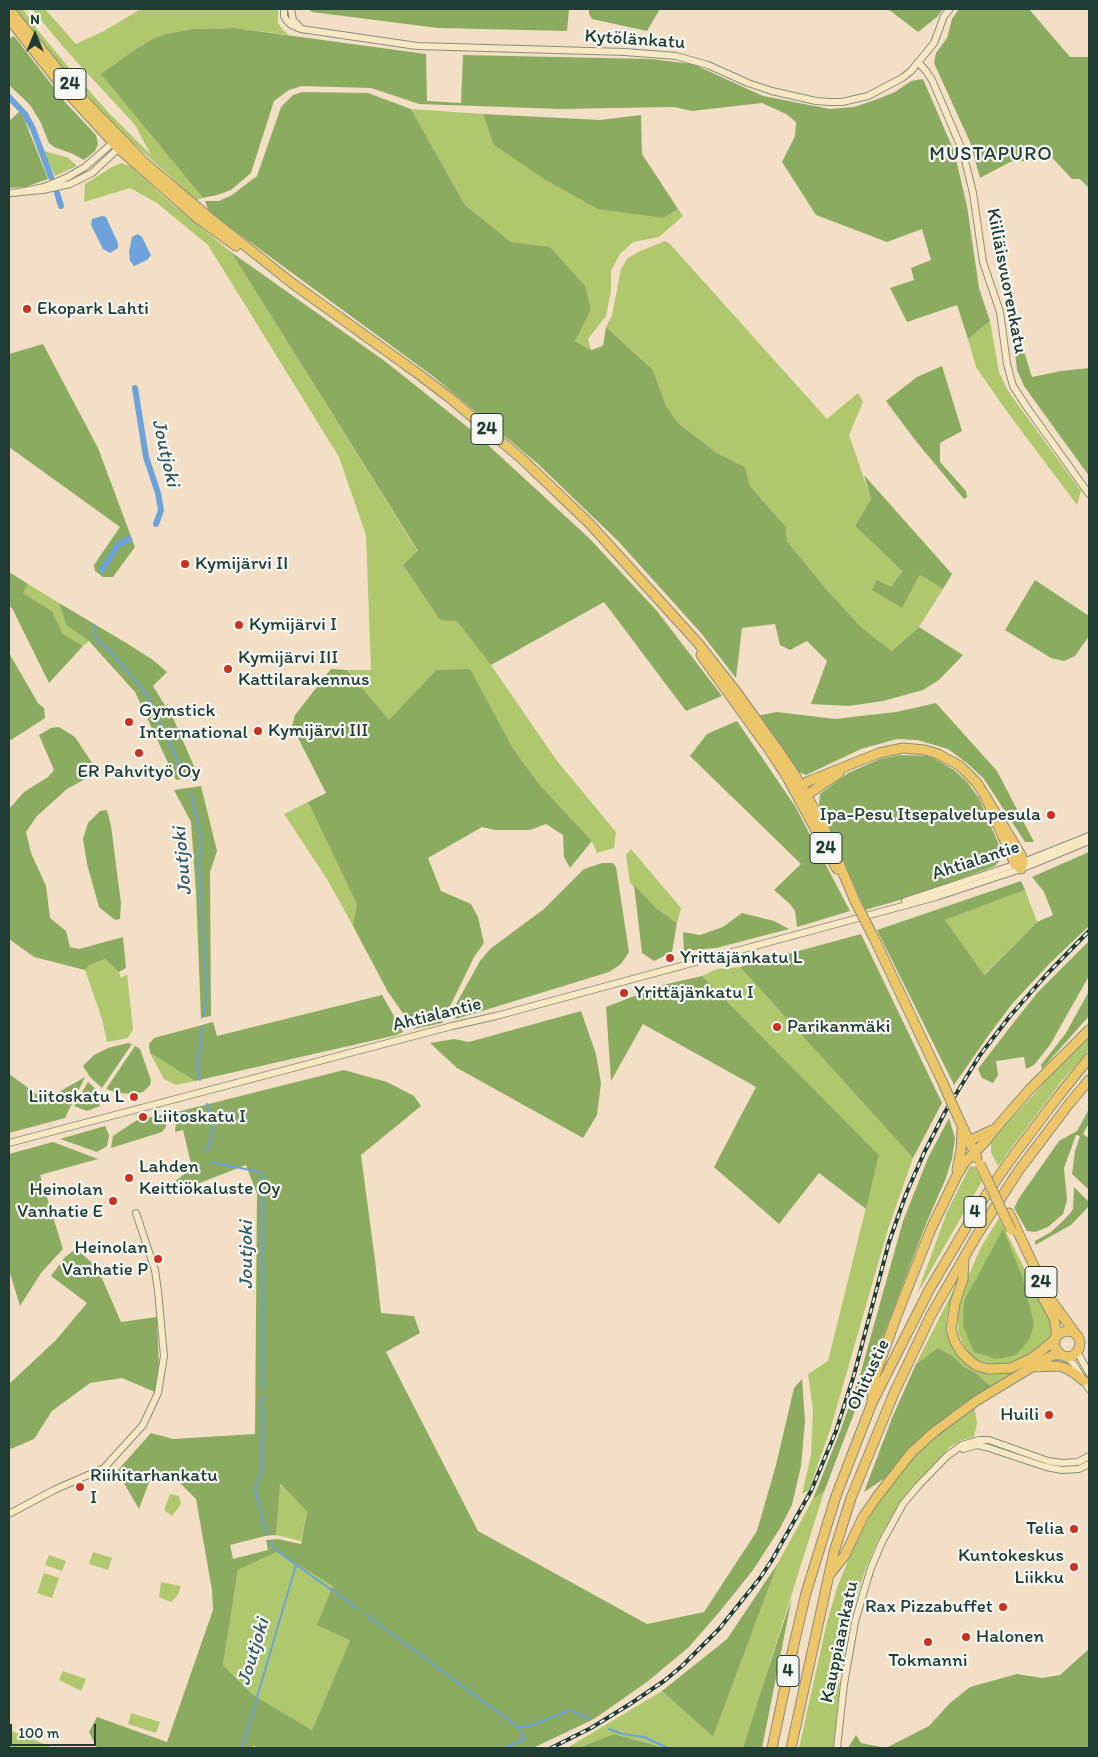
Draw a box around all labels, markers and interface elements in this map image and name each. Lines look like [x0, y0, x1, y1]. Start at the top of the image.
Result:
north arrow [10, 10, 60, 60]
text: N [30, 11, 40, 28]
street label: Kytölänkatu [584, 25, 686, 55]
road number: 24 [54, 68, 86, 100]
district label: MUSTAPURO [927, 143, 1055, 167]
street label: Kiiliäisvuorenkatu [981, 206, 1031, 356]
place label: Ekopark Lahti [37, 298, 149, 320]
marker: Ekopark Lahti [21, 303, 33, 315]
road number: 24 [471, 414, 503, 444]
water label: Joutjoki [146, 417, 184, 489]
place label: Kymijärvi II [195, 553, 288, 575]
marker: Kymijärvi II [179, 558, 191, 570]
place label: Kymijärvi I [249, 614, 337, 636]
marker: Kymijärvi I [233, 619, 245, 631]
place label: Kymijärvi III Kattilarakennus [238, 647, 370, 691]
marker: Kymijärvi III Kattilarakennus [222, 663, 234, 675]
place label: Gymstick International [139, 700, 248, 744]
marker: Gymstick International [123, 716, 135, 728]
place label: Kymijärvi III [268, 720, 368, 742]
marker: Kymijärvi III [252, 725, 264, 737]
marker: ER Pahvityö Oy [133, 747, 145, 759]
place label: ER Pahvityö Oy [78, 761, 200, 783]
place label: Ipa-Pesu Itsepalvelupesula [819, 804, 1041, 826]
marker: Ipa-Pesu Itsepalvelupesula [1045, 809, 1057, 821]
water label: Joutjoki [168, 826, 198, 896]
road number: 24 [810, 832, 842, 864]
street label: Ahtialantie [929, 836, 1023, 886]
place label: Yrittäjänkatu L [680, 947, 802, 969]
marker: Yrittäjänkatu L [664, 952, 676, 964]
place label: Yrittäjänkatu I [634, 982, 754, 1004]
marker: Yrittäjänkatu I [618, 987, 630, 999]
street label: Ahtialantie [390, 993, 484, 1037]
place label: Parikanmäki [787, 1016, 890, 1038]
marker: Parikanmäki [771, 1021, 783, 1033]
place label: Liitoskatu L [28, 1086, 124, 1108]
marker: Liitoskatu L [128, 1091, 140, 1103]
place label: Liitoskatu I [153, 1106, 246, 1128]
marker: Liitoskatu I [137, 1111, 149, 1123]
place label: Lahden Keittiökaluste Oy [139, 1156, 280, 1200]
marker: Lahden Keittiökaluste Oy [123, 1172, 135, 1184]
place label: Heinolan Vanhatie E [17, 1179, 103, 1223]
marker: Heinolan Vanhatie E [107, 1195, 119, 1207]
road number: 4 [964, 1196, 986, 1228]
water label: Joutjoki [235, 1221, 259, 1289]
place label: Heinolan Vanhatie P [62, 1237, 148, 1281]
marker: Heinolan Vanhatie P [152, 1253, 164, 1265]
road number: 24 [1025, 1266, 1057, 1298]
street label: Ohitustie [843, 1336, 895, 1414]
place label: Huili [1000, 1404, 1039, 1426]
marker: Huili [1043, 1409, 1055, 1421]
place label: Riihitarhankatu I [90, 1465, 218, 1509]
marker: Riihitarhankatu I [74, 1481, 86, 1493]
place label: Telia [1026, 1518, 1064, 1540]
marker: Telia [1068, 1523, 1080, 1535]
place label: Kuntokeskus Liikku [958, 1545, 1064, 1589]
marker: Kuntokeskus Liikku [1068, 1561, 1080, 1573]
street label: Kauppiaankatu [816, 1579, 864, 1705]
place label: Rax Pizzabuffet [865, 1596, 993, 1618]
marker: Rax Pizzabuffet [997, 1601, 1009, 1613]
water label: Joutjoki [232, 1616, 276, 1688]
place label: Halonen [976, 1626, 1044, 1648]
marker: Halonen [960, 1631, 972, 1643]
marker: Tokmanni [922, 1636, 934, 1648]
place label: Tokmanni [888, 1650, 968, 1672]
road number: 4 [777, 1655, 799, 1686]
scale bar [12, 1714, 99, 1746]
text: 100 m [18, 1724, 59, 1742]

